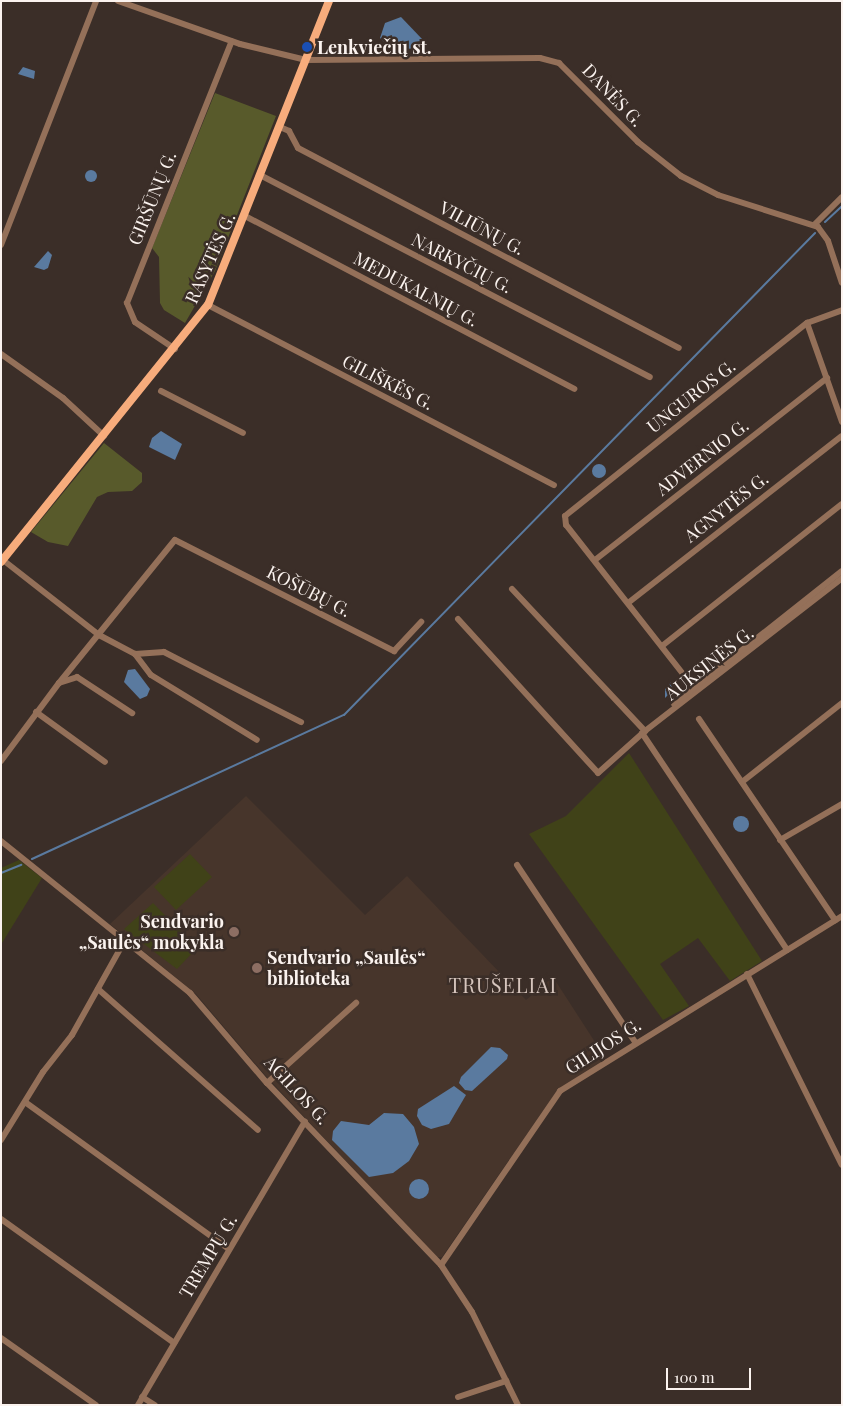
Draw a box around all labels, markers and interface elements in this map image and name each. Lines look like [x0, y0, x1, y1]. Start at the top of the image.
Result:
place label: Lenkviečių st. [317, 36, 432, 58]
marker: Lenkviečių st. [301, 41, 313, 53]
street label: DANĖS G. [578, 59, 648, 131]
street label: GIRŠŪNŲ G. [123, 148, 181, 248]
street label: VILIŪNŲ G. [436, 197, 528, 259]
street label: RASYTĖS G. [180, 209, 240, 307]
street label: NARKYČIŲ G. [408, 228, 516, 298]
street label: MEDUKALNIŲ G. [350, 247, 482, 331]
street label: GILIŠKĖS G. [339, 350, 437, 414]
street label: UNGUROS G. [643, 355, 739, 437]
street label: ADVERNIO G. [651, 414, 753, 500]
street label: AGNYTĖS G. [680, 467, 772, 547]
street label: KOŠŪBŲ G. [263, 561, 355, 621]
street label: AUKSINĖS G. [660, 622, 758, 704]
place label: Sendvario „Saulės“ mokykla [79, 911, 224, 954]
marker: Sendvario „Saulės“ mokykla [228, 926, 240, 938]
place label: Sendvario „Saulės“ biblioteka [267, 947, 425, 990]
marker: Sendvario „Saulės“ biblioteka [251, 962, 263, 974]
district label: TRUŠELIAI [448, 972, 558, 996]
street label: GILIJOS G. [561, 1014, 645, 1078]
street label: AGILOS G. [260, 1051, 334, 1129]
street label: TREMPŲ G. [175, 1210, 241, 1302]
scale bar [668, 1358, 753, 1390]
text: 100 m [674, 1367, 715, 1387]

